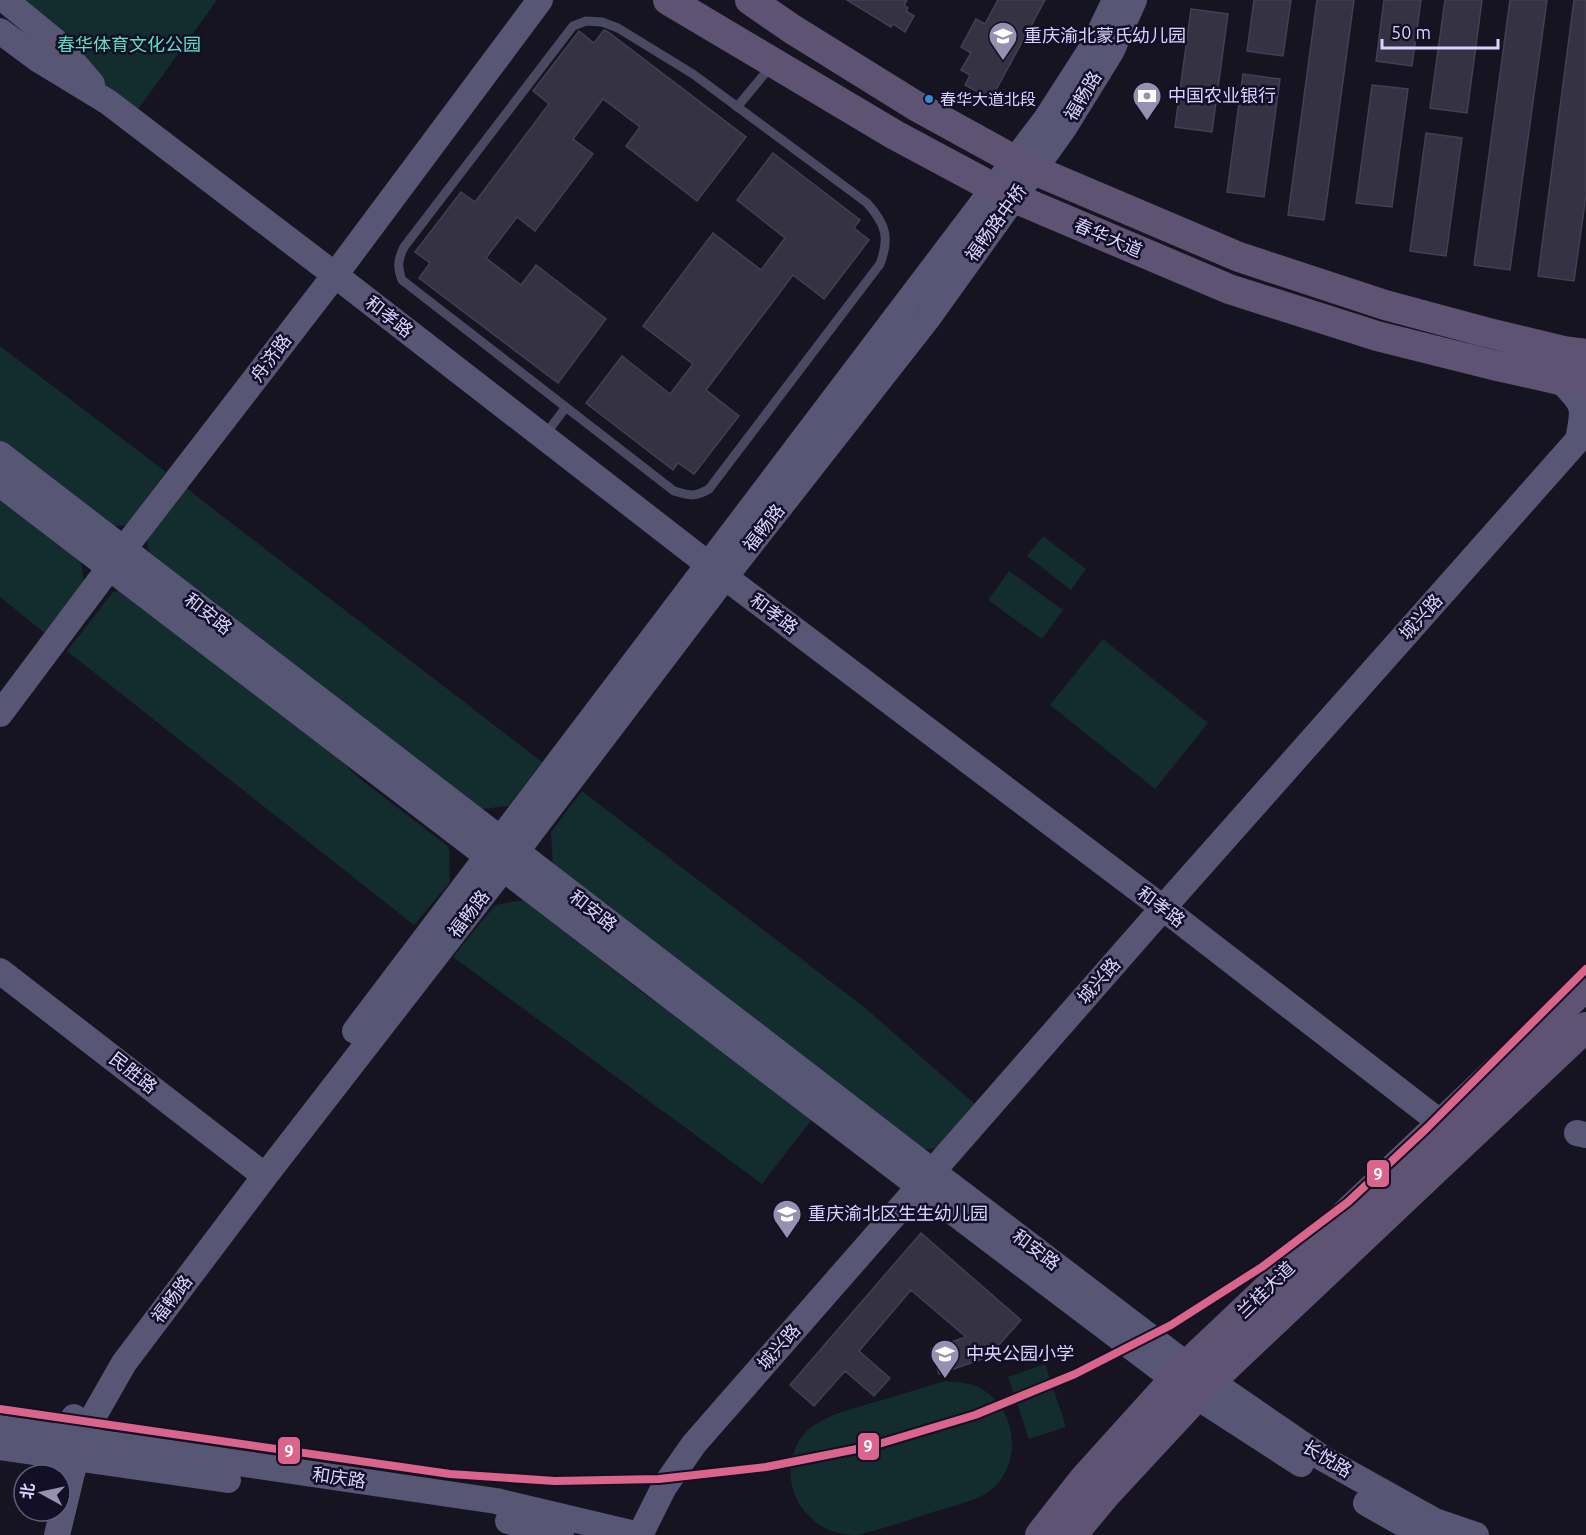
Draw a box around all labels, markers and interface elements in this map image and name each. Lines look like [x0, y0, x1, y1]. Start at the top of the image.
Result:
scale bar [1382, 12, 1498, 50]
school or university icon: 重庆渝北蒙氏幼儿园 [987, 20, 1019, 62]
text: 50 m [1391, 22, 1431, 42]
place label: 重庆渝北蒙氏幼儿园 [1024, 25, 1186, 45]
park label: 春华体育文化公园 [57, 34, 201, 54]
street label: 福畅路 [1060, 67, 1105, 124]
bank icon: 中国农业银行 [1131, 80, 1163, 122]
place label: 中国农业银行 [1168, 85, 1276, 105]
place label: 春华大道北段 [940, 90, 1036, 108]
marker: 春华大道北段 [923, 93, 935, 105]
street label: 福畅路中桥 [961, 180, 1030, 265]
street label: 春华大道 [1071, 214, 1145, 260]
street label: 和孝路 [362, 292, 417, 341]
street label: 舟济路 [246, 330, 294, 385]
street label: 福畅路 [739, 500, 788, 555]
street label: 和安路 [181, 589, 236, 638]
street label: 和孝路 [747, 589, 802, 637]
street label: 城兴路 [1395, 590, 1446, 643]
street label: 和孝路 [1134, 882, 1189, 930]
street label: 福畅路 [444, 886, 493, 941]
street label: 和安路 [566, 886, 621, 935]
street label: 城兴路 [1073, 953, 1124, 1007]
street label: 民胜路 [106, 1048, 161, 1097]
line badge: 9 [1366, 1159, 1390, 1188]
text: 9 [1373, 1165, 1383, 1183]
school or university icon: 重庆渝北区生生幼儿园 [771, 1198, 803, 1240]
place label: 重庆渝北区生生幼儿园 [808, 1203, 988, 1223]
street label: 和安路 [1009, 1225, 1064, 1273]
street label: 兰桂大道 [1232, 1257, 1298, 1321]
street label: 福畅路 [147, 1271, 195, 1326]
street label: 城兴路 [753, 1319, 804, 1373]
school or university icon: 中央公园小学 [929, 1338, 961, 1380]
place label: 中央公园小学 [966, 1343, 1074, 1363]
line badge: 9 [857, 1432, 880, 1461]
line badge: 9 [277, 1436, 301, 1465]
street label: 长悦路 [1299, 1436, 1356, 1481]
text: 9 [863, 1437, 873, 1455]
text: 9 [284, 1442, 294, 1460]
north arrow [12, 1463, 72, 1523]
street label: 和庆路 [311, 1463, 367, 1491]
text: 北 [17, 1482, 37, 1500]

